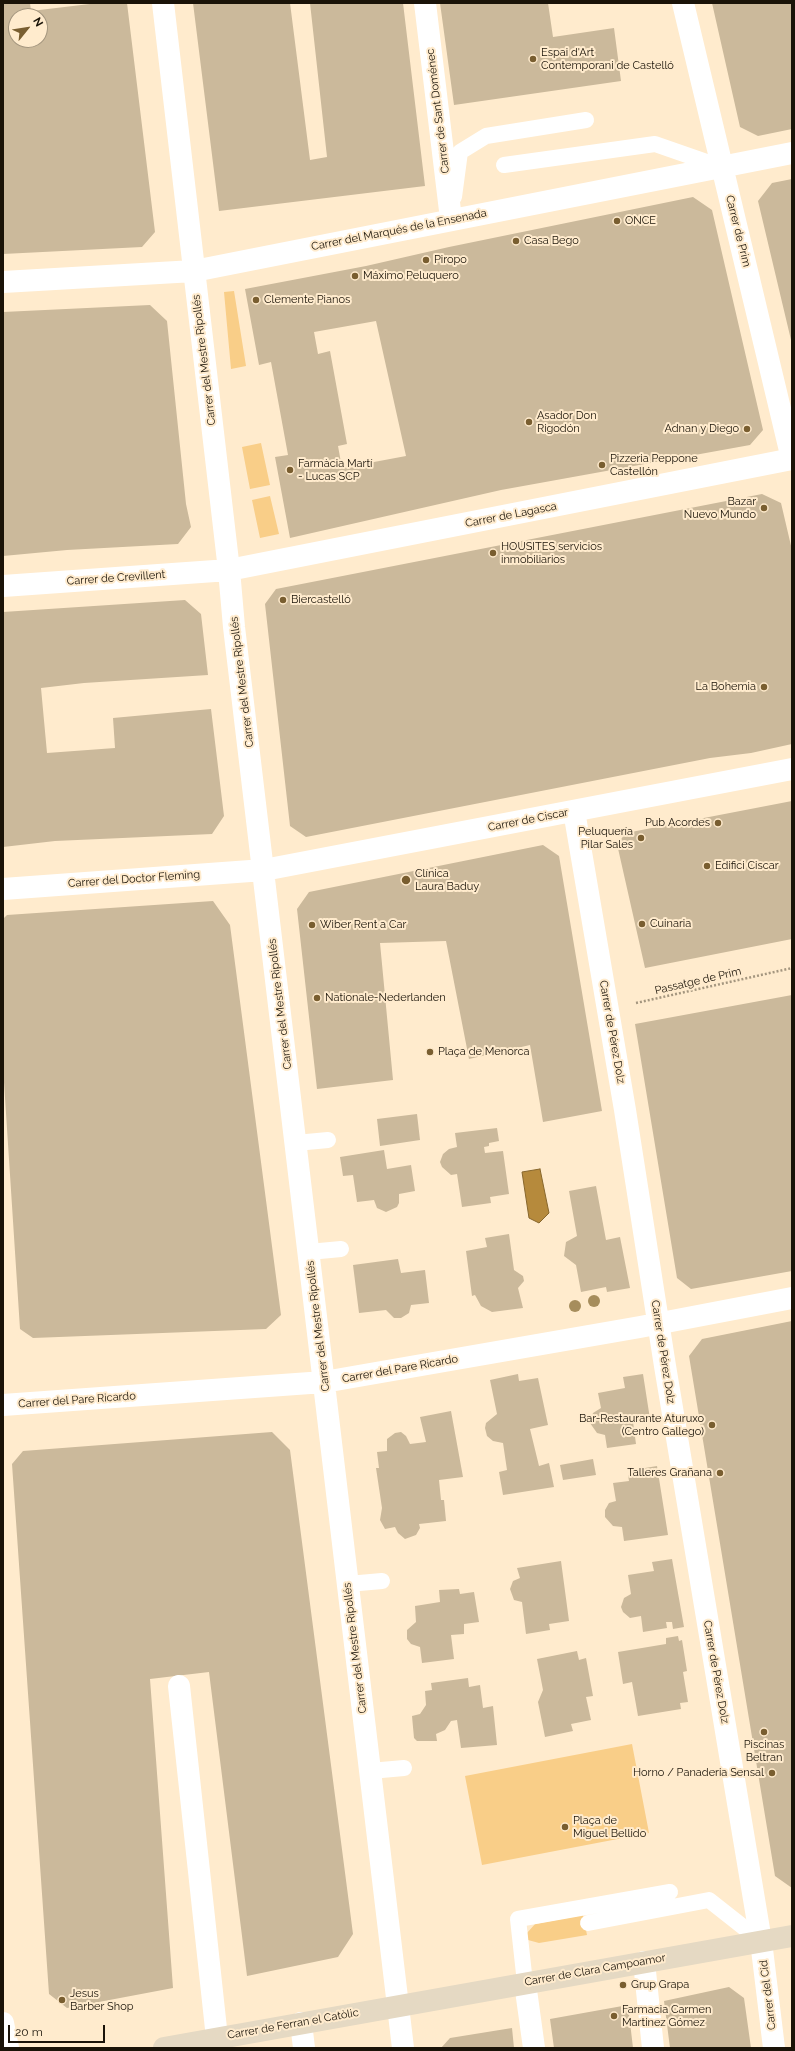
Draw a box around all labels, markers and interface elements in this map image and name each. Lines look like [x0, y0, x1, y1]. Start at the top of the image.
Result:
north arrow [8, 8, 48, 48]
text: N [30, 15, 46, 29]
place label: Espai d'Art Contemporani de Castelló [541, 46, 674, 72]
street label: Carrer de Sant Doménec [424, 48, 452, 174]
marker: Espai d'Art Contemporani de Castelló [528, 54, 538, 64]
street label: Carrer de Prim [723, 194, 753, 268]
street label: Carrer del Marqués de la Ensenada [310, 206, 488, 254]
place label: ONCE [625, 214, 656, 228]
marker: ONCE [612, 216, 622, 226]
place label: Casa Bego [524, 234, 579, 248]
marker: Casa Bego [511, 236, 521, 246]
place label: Piropo [434, 253, 467, 267]
marker: Piropo [421, 255, 431, 265]
place label: Máximo Peluquero [363, 269, 459, 283]
marker: Máximo Peluquero [350, 271, 360, 281]
place label: Clemente Pianos [264, 293, 350, 307]
street label: Carrer del Mestre Ripollés [189, 294, 219, 426]
marker: Clemente Pianos [251, 295, 261, 305]
place label: Asador Don Rigodón [537, 409, 597, 435]
marker: Asador Don Rigodón [524, 417, 534, 427]
place label: Adnan y Diego [664, 422, 739, 436]
marker: Adnan y Diego [742, 424, 752, 434]
place label: Pizzeria Peppone Castellón [610, 452, 698, 478]
place label: Farmàcia Martí - Lucas SCP [298, 457, 372, 483]
marker: Pizzeria Peppone Castellón [597, 460, 607, 470]
marker: Farmàcia Martí - Lucas SCP [285, 465, 295, 475]
place label: Bazar Nuevo Mundo [684, 495, 756, 521]
street label: Carrer de Lagasca [464, 500, 558, 530]
marker: Bazar Nuevo Mundo [759, 503, 769, 513]
place label: HOUSITES servicios inmobiliarios [501, 540, 602, 566]
marker: HOUSITES servicios inmobiliarios [488, 548, 498, 558]
street label: Carrer de Crevillent [66, 568, 166, 588]
place label: Biercastelló [291, 593, 351, 607]
marker: Biercastelló [278, 595, 288, 605]
street label: Carrer del Mestre Ripollés [227, 616, 257, 748]
place label: La Bohemia [696, 680, 756, 694]
marker: La Bohemia [759, 682, 769, 692]
street label: Carrer de Ciscar [487, 806, 569, 834]
place label: Pub Acordes [645, 816, 710, 830]
marker: Pub Acordes [713, 818, 723, 828]
place label: Peluquería Pilar Sales [578, 825, 633, 851]
marker: Peluquería Pilar Sales [636, 833, 646, 843]
place label: Edifici Ciscar [715, 859, 779, 873]
marker: Edifici Ciscar [702, 861, 712, 871]
place label: Clínica Laura Baduy [415, 867, 479, 893]
street label: Carrer del Doctor Fleming [68, 868, 200, 890]
marker: Clínica Laura Baduy [400, 874, 412, 886]
place label: Cuinaria [650, 917, 691, 931]
place label: Wiber Rent a Car [320, 918, 406, 932]
marker: Cuinaria [637, 919, 647, 929]
marker: Wiber Rent a Car [307, 920, 317, 930]
street label: Carrer del Mestre Ripollés [265, 938, 295, 1070]
street label: Passatge de Prim [653, 965, 743, 997]
street label: Carrer de Pérez Dolz [596, 979, 628, 1085]
place label: Nationale-Nederlanden [325, 991, 446, 1005]
marker: Nationale-Nederlanden [312, 993, 322, 1003]
place label: Plaça de Menorca [438, 1045, 529, 1059]
marker: Plaça de Menorca [425, 1047, 435, 1057]
street label: Carrer del Mestre Ripollés [303, 1260, 333, 1392]
street label: Carrer de Pérez Dolz [648, 1299, 678, 1405]
street label: Carrer del Pare Ricardo [341, 1352, 459, 1386]
street label: Carrer del Pare Ricardo [18, 1389, 136, 1411]
place label: Bar-Restaurante Aturuxo (Centro Gallego) [579, 1412, 704, 1438]
marker: Bar-Restaurante Aturuxo (Centro Gallego) [707, 1420, 717, 1430]
place label: Talleres Grañana [627, 1466, 712, 1480]
marker: Talleres Grañana [715, 1468, 725, 1478]
street label: Carrer del Mestre Ripollés [340, 1582, 370, 1714]
street label: Carrer de Pérez Dolz [700, 1619, 732, 1725]
marker: Piscinas Beltran [759, 1727, 769, 1737]
place label: Piscinas Beltran [744, 1738, 784, 1764]
place label: Horno / Panaderia Sensal [633, 1766, 764, 1780]
marker: Horno / Panaderia Sensal [767, 1768, 777, 1778]
place label: Plaça de Miguel Bellido [573, 1814, 646, 1840]
marker: Plaça de Miguel Bellido [560, 1822, 570, 1832]
street label: Carrer de Clara Campoamor [523, 1951, 667, 1989]
street label: Carrer del Cid [757, 1959, 779, 2031]
place label: Grup Grapa [631, 1978, 689, 1992]
marker: Grup Grapa [618, 1980, 628, 1990]
place label: Jesus Barber Shop [70, 1987, 134, 2013]
marker: Jesus Barber Shop [57, 1995, 67, 2005]
place label: Farmacia Carmen Martinez Gómez [622, 2003, 711, 2029]
street label: Carrer de Ferran el Catòlic [226, 2006, 360, 2042]
marker: Farmacia Carmen Martinez Gómez [609, 2011, 619, 2021]
scale bar [10, 2017, 107, 2043]
text: 20 m [15, 2025, 43, 2039]

